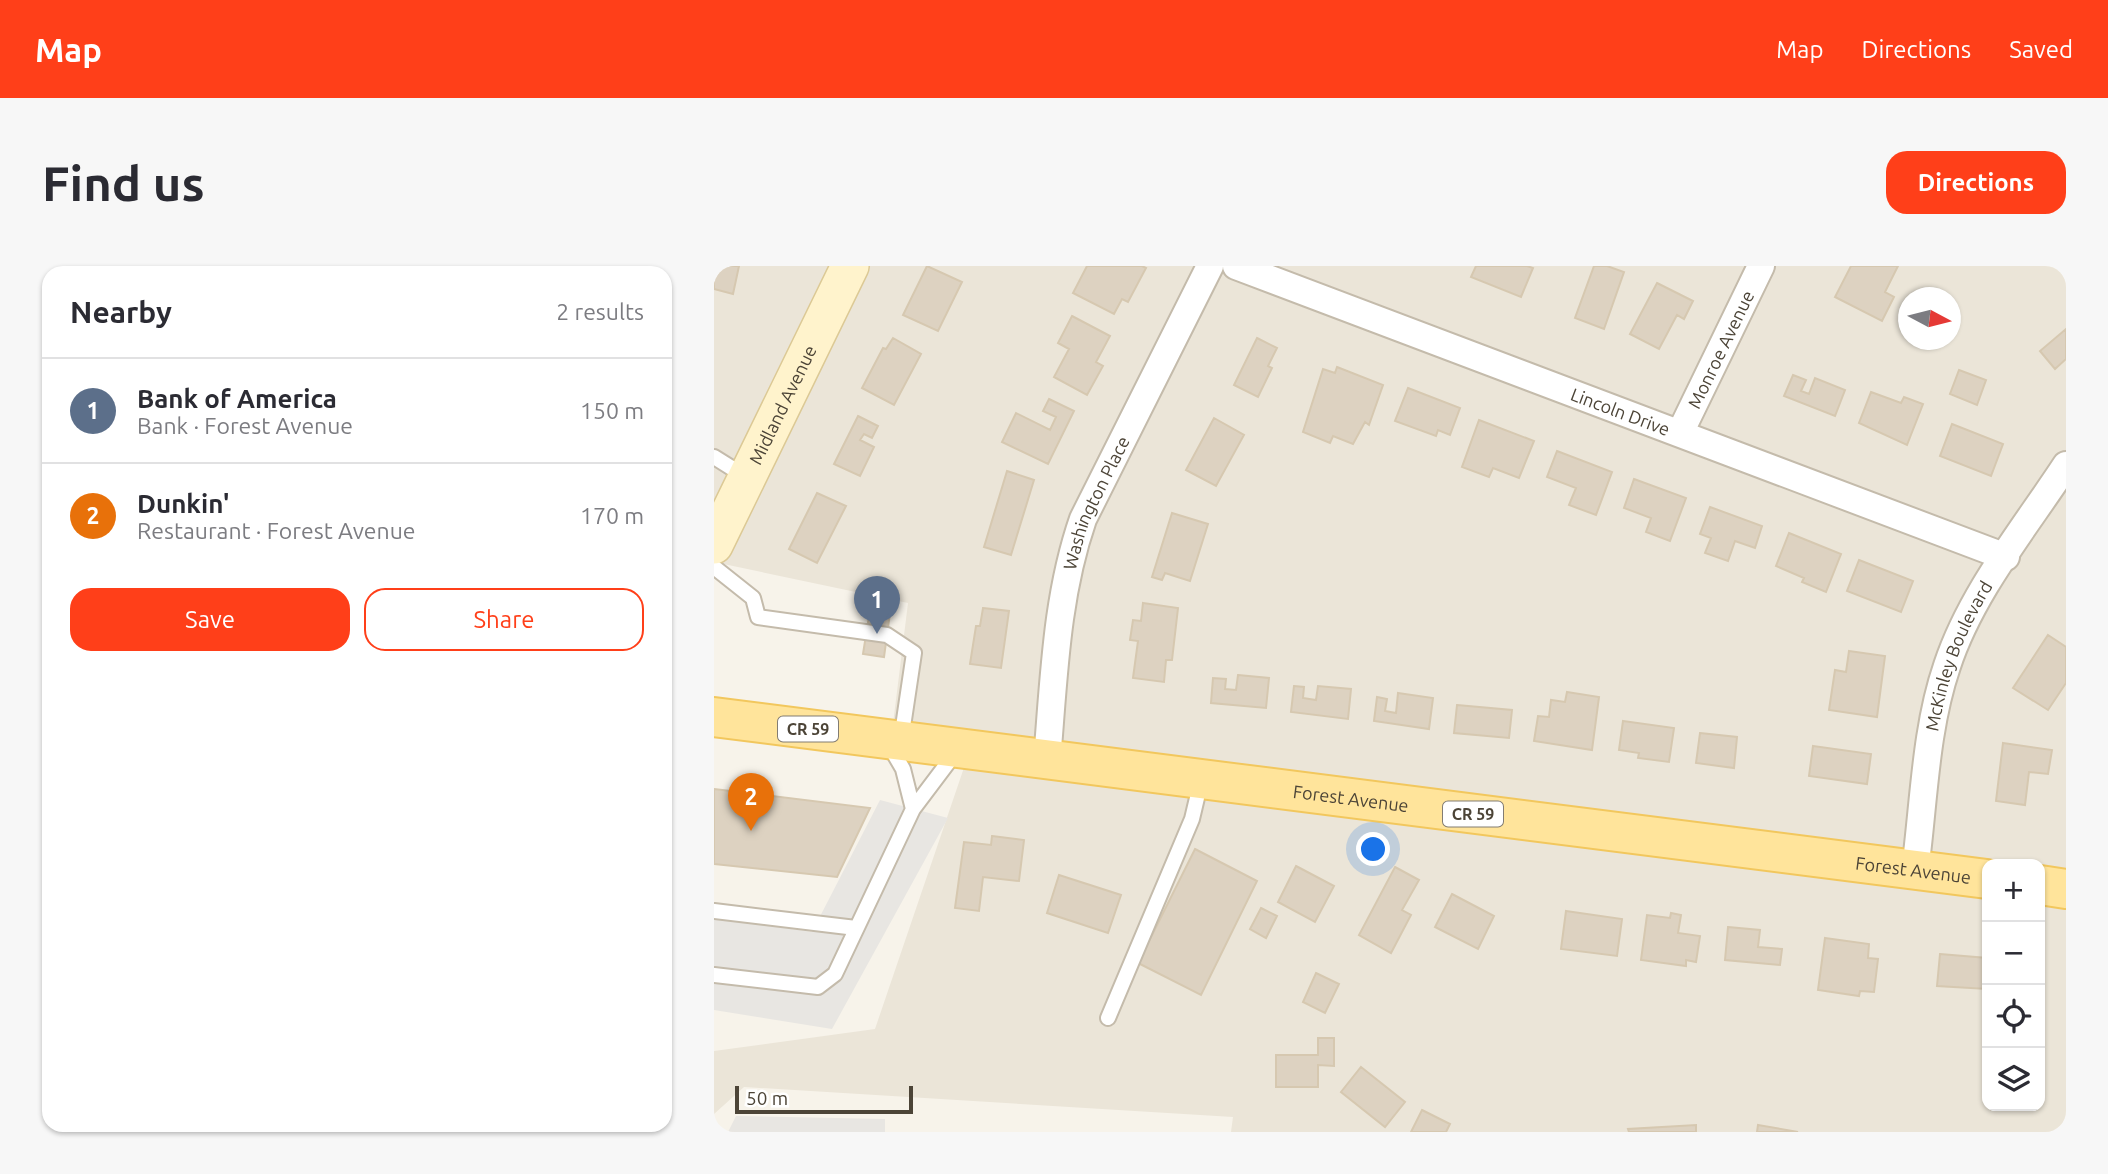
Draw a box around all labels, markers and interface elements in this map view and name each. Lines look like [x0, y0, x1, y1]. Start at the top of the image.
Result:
text: Map [35, 31, 102, 68]
text: Map [1776, 36, 1823, 63]
text: Directions [1861, 36, 1971, 63]
text: Saved [2009, 36, 2073, 63]
button: Directions [1886, 151, 2066, 214]
text: Find us [42, 155, 205, 210]
street label: Monroe Avenue [1684, 287, 1758, 412]
north arrow [1898, 287, 1961, 350]
text: Nearby [70, 295, 172, 329]
text: 2 results [556, 299, 644, 324]
street label: Midland Avenue [745, 342, 820, 468]
street label: Lincoln Drive [1568, 383, 1673, 439]
text: Bank of America [137, 384, 337, 413]
text: 1 [87, 398, 99, 423]
text: 150 m [580, 398, 644, 423]
text: Bank · Forest Avenue [137, 413, 353, 438]
street label: Washington Place [1059, 433, 1133, 572]
text: Dunkin' [137, 489, 229, 518]
text: 2 [87, 503, 99, 528]
text: 170 m [580, 503, 644, 528]
text: Restaurant · Forest Avenue [137, 518, 415, 543]
pin: 1 [854, 576, 900, 634]
street label: McKinley Boulevard [1921, 577, 1996, 733]
button: Save [70, 588, 350, 651]
button: Share [364, 588, 644, 651]
road number: CR 59 [778, 716, 838, 742]
pin: 2 [728, 773, 774, 831]
street label: Forest Avenue [1292, 781, 1410, 815]
road number: CR 59 [1443, 802, 1503, 827]
your location [1356, 832, 1390, 866]
street label: Forest Avenue [1854, 852, 1972, 887]
map controls [1982, 859, 2045, 1111]
button: + [1982, 859, 2045, 922]
button: − [1982, 922, 2045, 985]
button: locate [1982, 985, 2045, 1048]
button: layers [1982, 1048, 2045, 1111]
scale bar [735, 1083, 914, 1115]
text: 50 m [746, 1087, 788, 1109]

